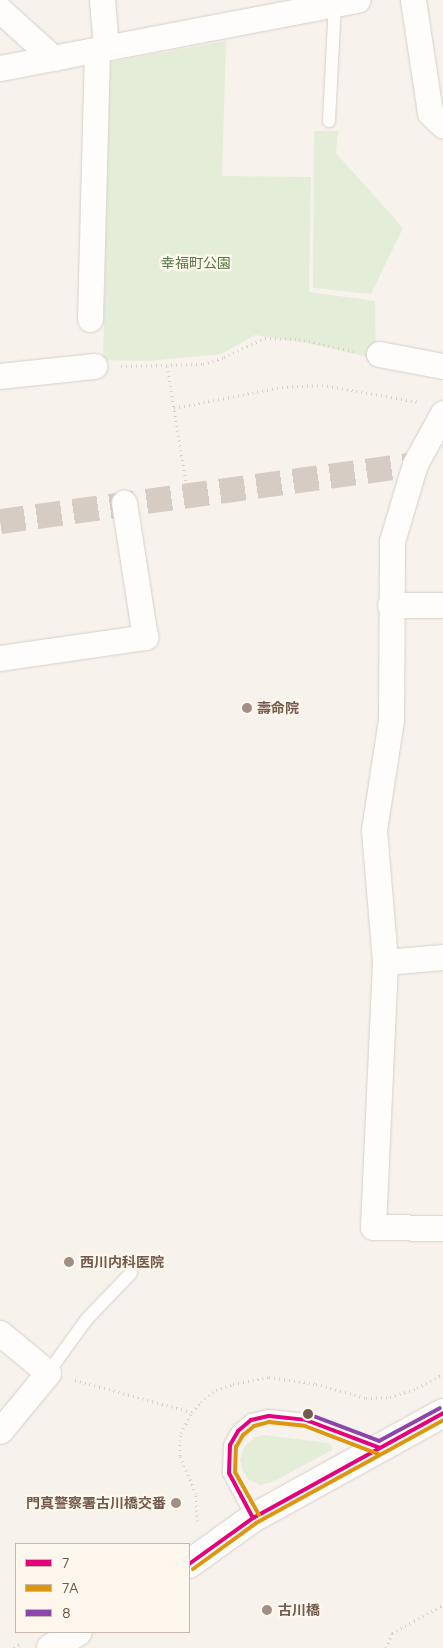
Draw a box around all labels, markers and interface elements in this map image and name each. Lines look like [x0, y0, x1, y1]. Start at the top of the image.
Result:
park label: 幸福町公園 [161, 255, 231, 271]
place label: 壽命院 [257, 700, 299, 716]
marker: 壽命院 [241, 702, 253, 714]
place label: 西川内科医院 [80, 1254, 164, 1270]
marker: 西川内科医院 [62, 1255, 76, 1269]
unlabelled marker [303, 1409, 313, 1419]
place label: 門真警察署古川橋交番 [26, 1495, 166, 1511]
marker: 門真警察署古川橋交番 [170, 1497, 182, 1509]
legend [15, 1543, 190, 1633]
text: 7 [62, 1552, 70, 1573]
text: 7A [62, 1577, 78, 1598]
text: 8 [62, 1602, 71, 1623]
place label: 古川橋 [278, 1602, 320, 1618]
marker: 古川橋 [260, 1603, 274, 1617]

